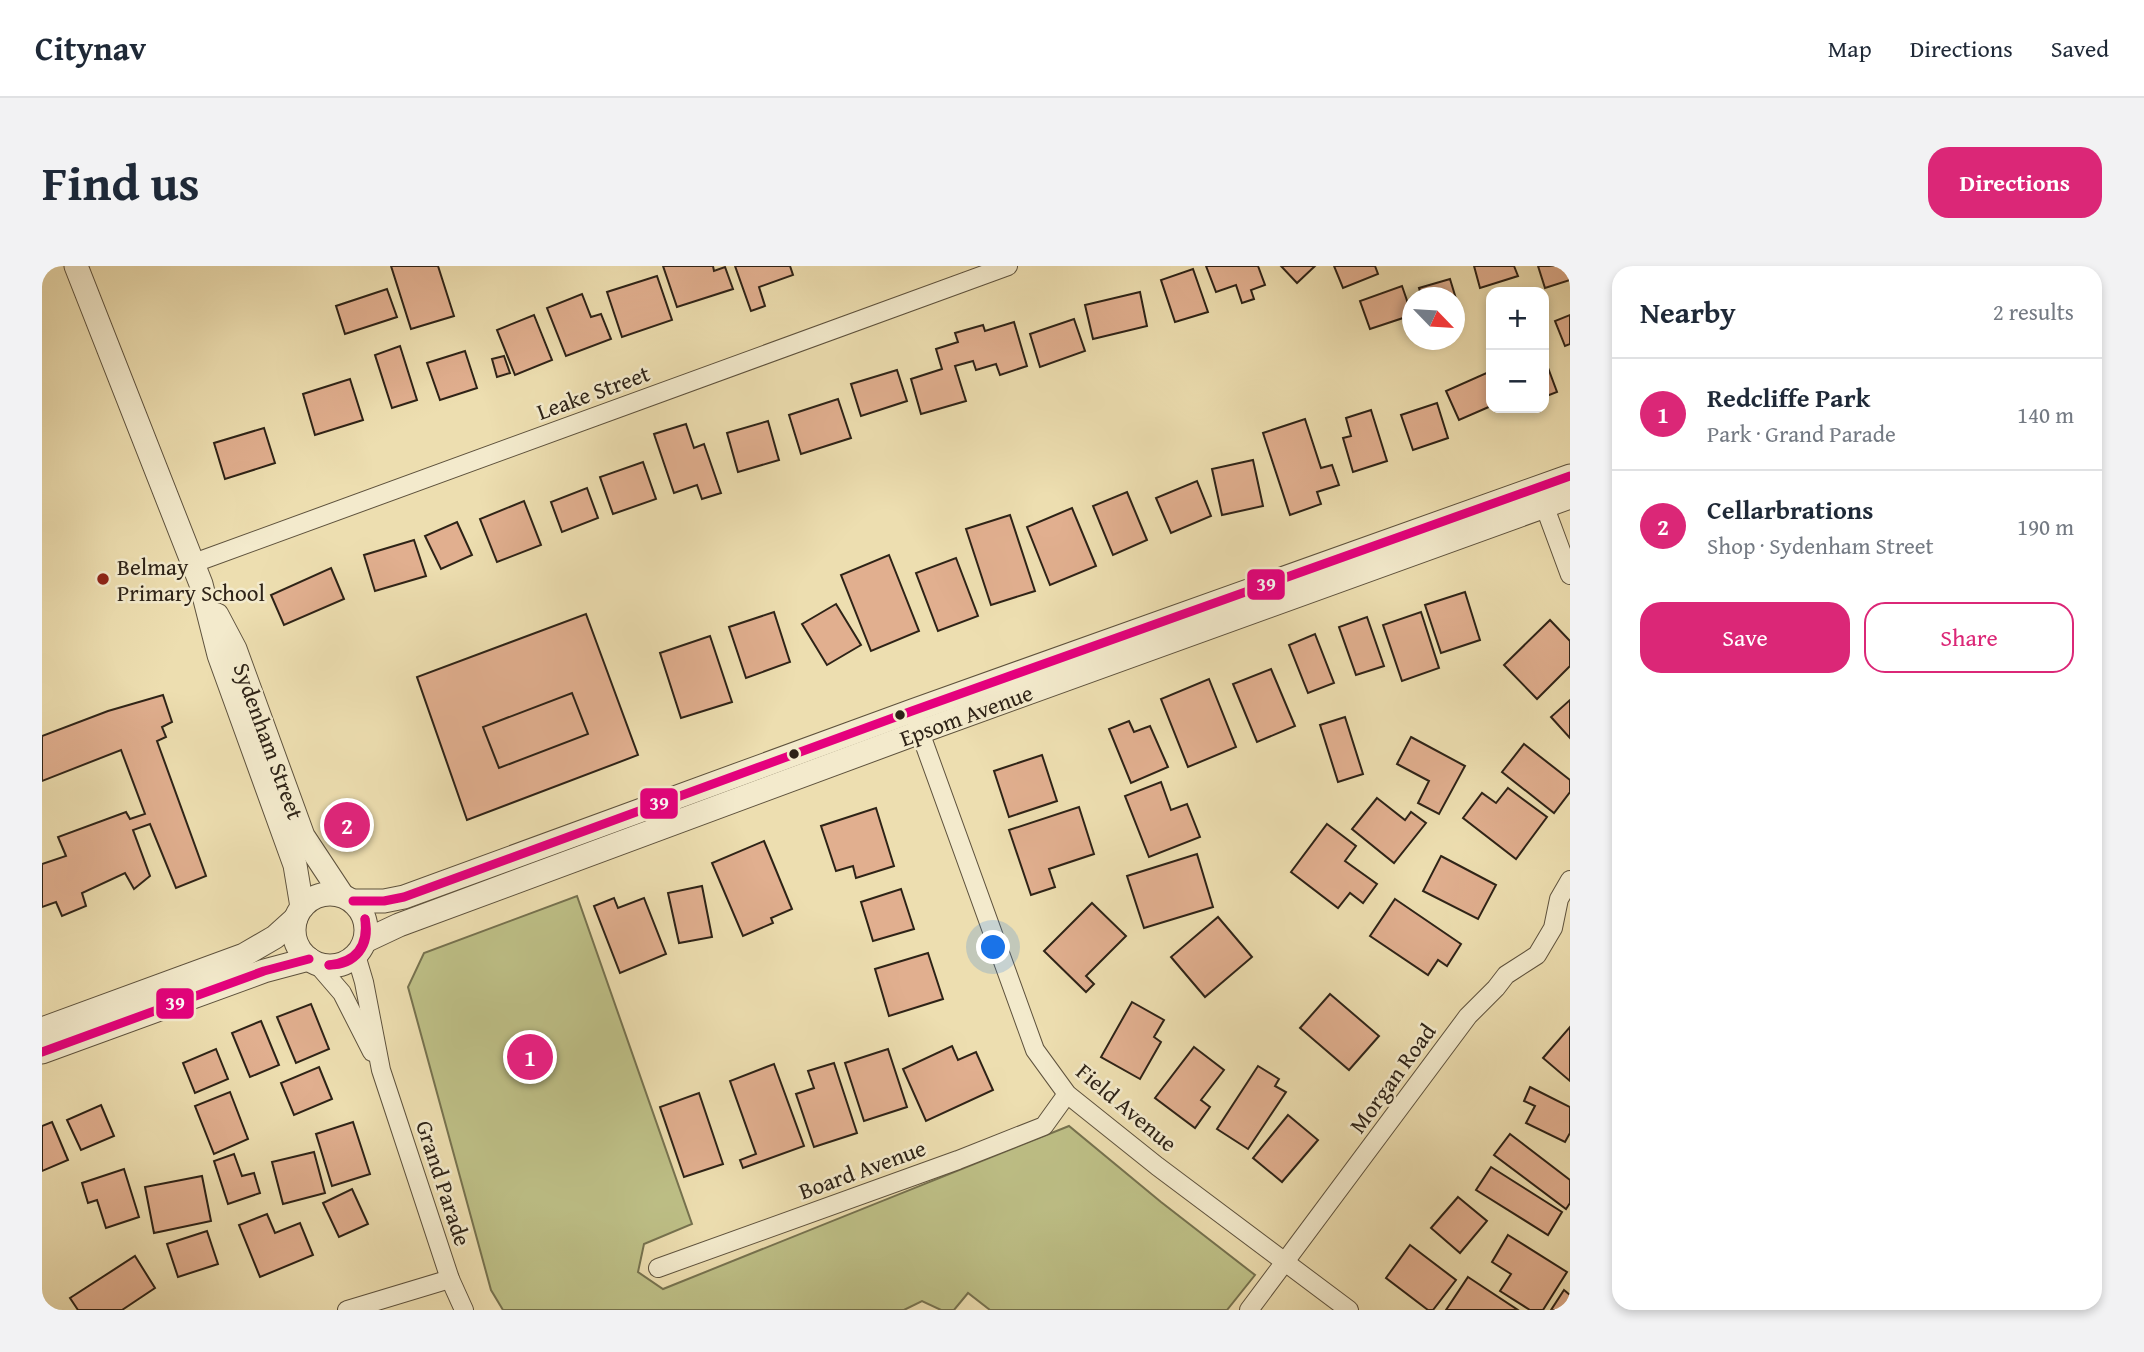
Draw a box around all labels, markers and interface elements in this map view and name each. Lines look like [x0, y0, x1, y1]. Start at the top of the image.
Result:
text: Citynav [35, 24, 146, 72]
text: Map [1828, 31, 1872, 66]
text: Directions [1910, 31, 2013, 66]
text: Saved [2051, 31, 2109, 66]
text: Find us [42, 146, 200, 218]
button: Directions [1928, 147, 2102, 218]
north arrow [1402, 287, 1465, 350]
map controls [1486, 287, 1549, 413]
button: + [1486, 287, 1549, 350]
text: Nearby [1640, 290, 1736, 334]
text: 2 results [1993, 295, 2074, 328]
button: − [1486, 350, 1549, 413]
street label: Leake Street [532, 356, 654, 428]
text: Redcliffe Park [1707, 378, 1870, 417]
text: 1 [1657, 398, 1669, 431]
text: 140 m [2017, 398, 2074, 431]
text: Park · Grand Parade [1707, 417, 1896, 450]
text: Cellarbrations [1707, 490, 1873, 529]
text: 2 [1657, 510, 1669, 543]
text: 190 m [2017, 510, 2074, 543]
text: Shop · Sydenham Street [1707, 529, 1934, 562]
place label: Belmay Primary School [117, 550, 265, 609]
line badge: 39 [1246, 568, 1286, 601]
text: 39 [1256, 570, 1276, 598]
marker: Belmay Primary School [95, 571, 111, 587]
button: Save [1640, 602, 1850, 673]
button: Share [1864, 602, 2074, 673]
street label: Sydenham Street [225, 658, 313, 824]
street label: Epsom Avenue [895, 676, 1037, 754]
unlabelled marker [893, 708, 907, 722]
unlabelled marker [787, 747, 801, 761]
line badge: 39 [639, 787, 679, 820]
text: 39 [649, 789, 669, 817]
pin: 2 [324, 799, 370, 851]
your location [976, 930, 1010, 964]
line badge: 39 [155, 987, 195, 1020]
text: 39 [165, 989, 185, 1017]
street label: Morgan Road [1341, 1016, 1444, 1140]
pin: 1 [507, 1031, 553, 1083]
street label: Field Avenue [1069, 1055, 1185, 1159]
street label: Grand Parade [408, 1116, 480, 1250]
street label: Board Avenue [794, 1131, 930, 1207]

